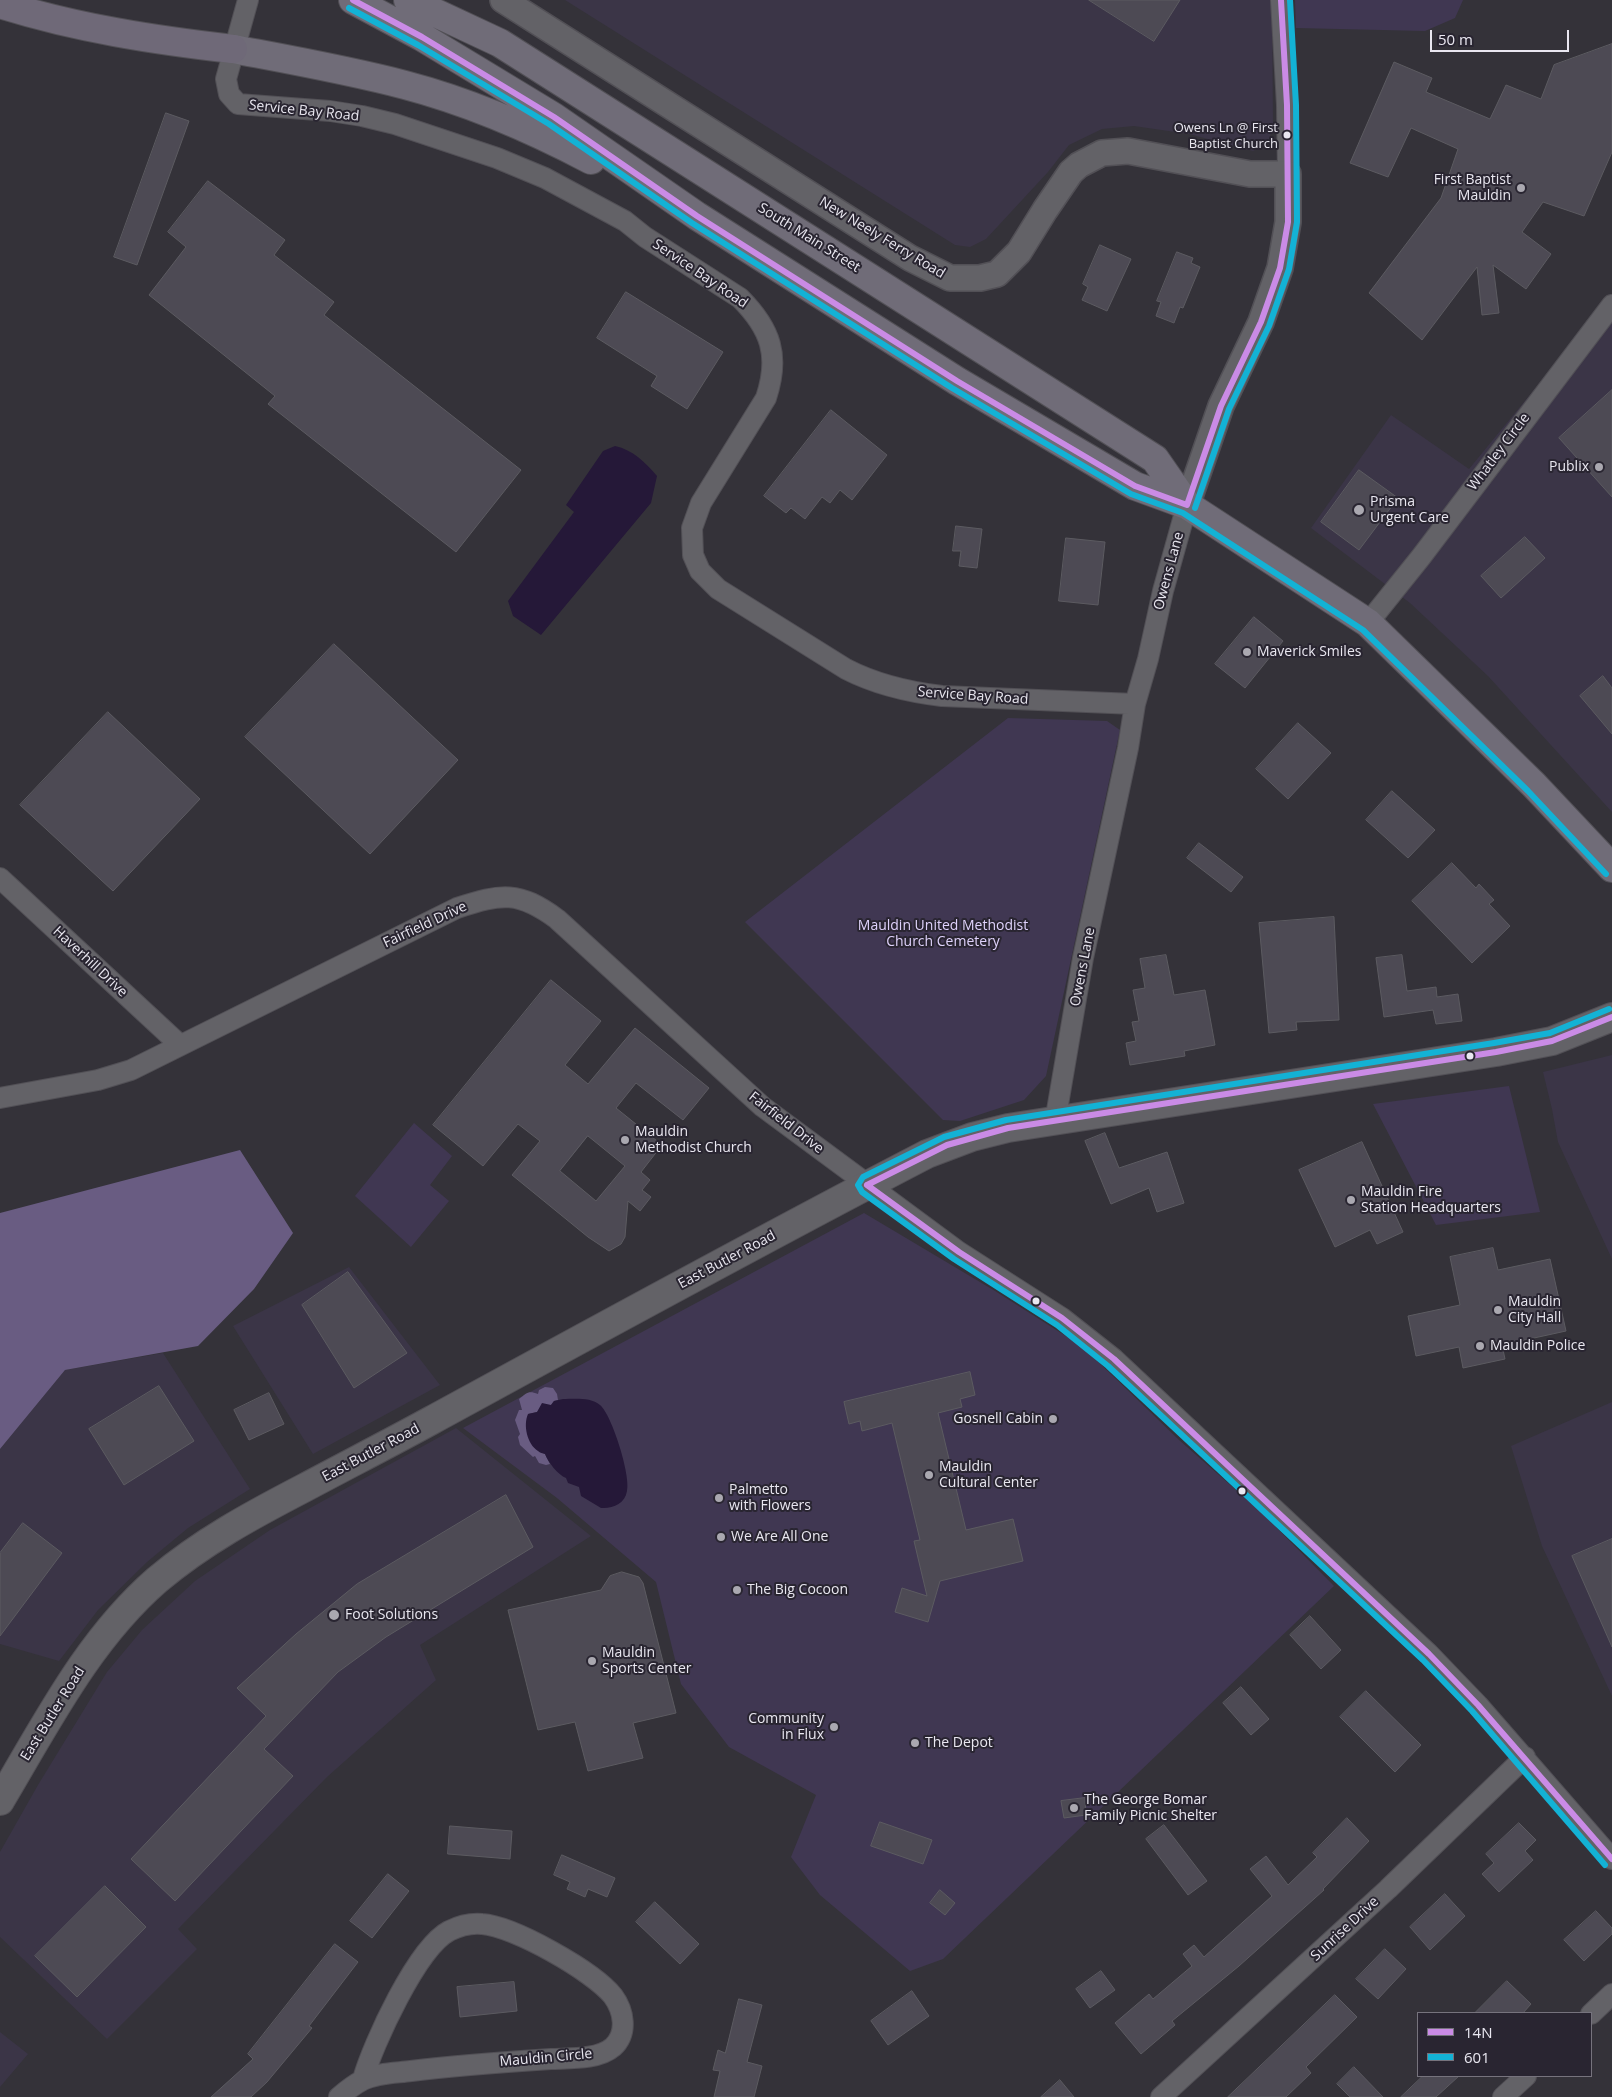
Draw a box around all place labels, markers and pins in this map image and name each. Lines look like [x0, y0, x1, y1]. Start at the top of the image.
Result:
place label: Owens Ln @ First Baptist Church [1174, 120, 1278, 151]
marker: Owens Ln @ First Baptist Church [1282, 130, 1292, 140]
place label: First Baptist Mauldin [1434, 172, 1511, 204]
marker: First Baptist Mauldin [1515, 182, 1527, 194]
place label: Publix [1549, 459, 1589, 475]
marker: Publix [1593, 461, 1605, 473]
place label: Prisma Urgent Care [1370, 494, 1449, 526]
marker: Prisma Urgent Care [1352, 503, 1366, 517]
place label: Maverick Smiles [1257, 644, 1361, 660]
marker: Maverick Smiles [1241, 646, 1253, 658]
unlabelled marker [1465, 1051, 1475, 1061]
place label: Mauldin Methodist Church [635, 1124, 752, 1156]
marker: Mauldin Methodist Church [619, 1134, 631, 1146]
place label: Mauldin Fire Station Headquarters [1361, 1184, 1501, 1216]
marker: Mauldin Fire Station Headquarters [1345, 1194, 1357, 1206]
place label: Mauldin City Hall [1508, 1294, 1561, 1326]
unlabelled marker [1031, 1296, 1041, 1306]
marker: Mauldin City Hall [1492, 1304, 1504, 1316]
place label: Mauldin Police [1490, 1338, 1585, 1354]
marker: Mauldin Police [1474, 1340, 1486, 1352]
place label: Gosnell Cabin [953, 1411, 1043, 1427]
marker: Gosnell Cabin [1047, 1413, 1059, 1425]
place label: Mauldin Cultural Center [939, 1459, 1038, 1491]
marker: Mauldin Cultural Center [923, 1469, 935, 1481]
place label: Palmetto with Flowers [729, 1482, 811, 1514]
unlabelled marker [1237, 1486, 1247, 1496]
marker: Palmetto with Flowers [713, 1492, 725, 1504]
place label: We Are All One [731, 1529, 828, 1545]
marker: We Are All One [715, 1531, 727, 1543]
place label: The Big Cocoon [747, 1582, 848, 1598]
marker: The Big Cocoon [731, 1584, 743, 1596]
place label: Foot Solutions [345, 1607, 438, 1623]
marker: Foot Solutions [327, 1608, 341, 1622]
place label: Mauldin Sports Center [602, 1645, 692, 1678]
marker: Mauldin Sports Center [586, 1655, 598, 1667]
place label: Community in Flux [748, 1711, 824, 1744]
marker: Community in Flux [828, 1721, 840, 1733]
place label: The Depot [925, 1735, 993, 1751]
marker: The Depot [909, 1737, 921, 1749]
place label: The George Bomar Family Picnic Shelter [1084, 1792, 1217, 1824]
marker: The George Bomar Family Picnic Shelter [1068, 1802, 1080, 1814]

